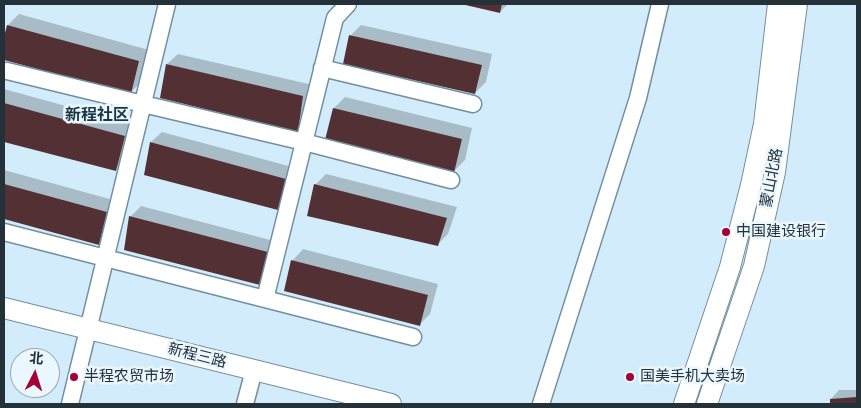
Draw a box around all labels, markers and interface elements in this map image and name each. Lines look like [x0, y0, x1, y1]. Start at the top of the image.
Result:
district label: 新程社区 [65, 106, 129, 126]
street label: 蒙山北路 [757, 147, 787, 209]
place label: 中国建设银行 [736, 223, 826, 241]
marker: 中国建设银行 [720, 226, 732, 238]
street label: 新程三路 [166, 340, 228, 372]
north arrow [10, 348, 60, 398]
text: 北 [29, 349, 44, 368]
place label: 半程农贸市场 [84, 368, 174, 386]
place label: 国美手机大卖场 [640, 368, 745, 386]
marker: 半程农贸市场 [68, 371, 80, 383]
marker: 国美手机大卖场 [624, 371, 636, 383]

